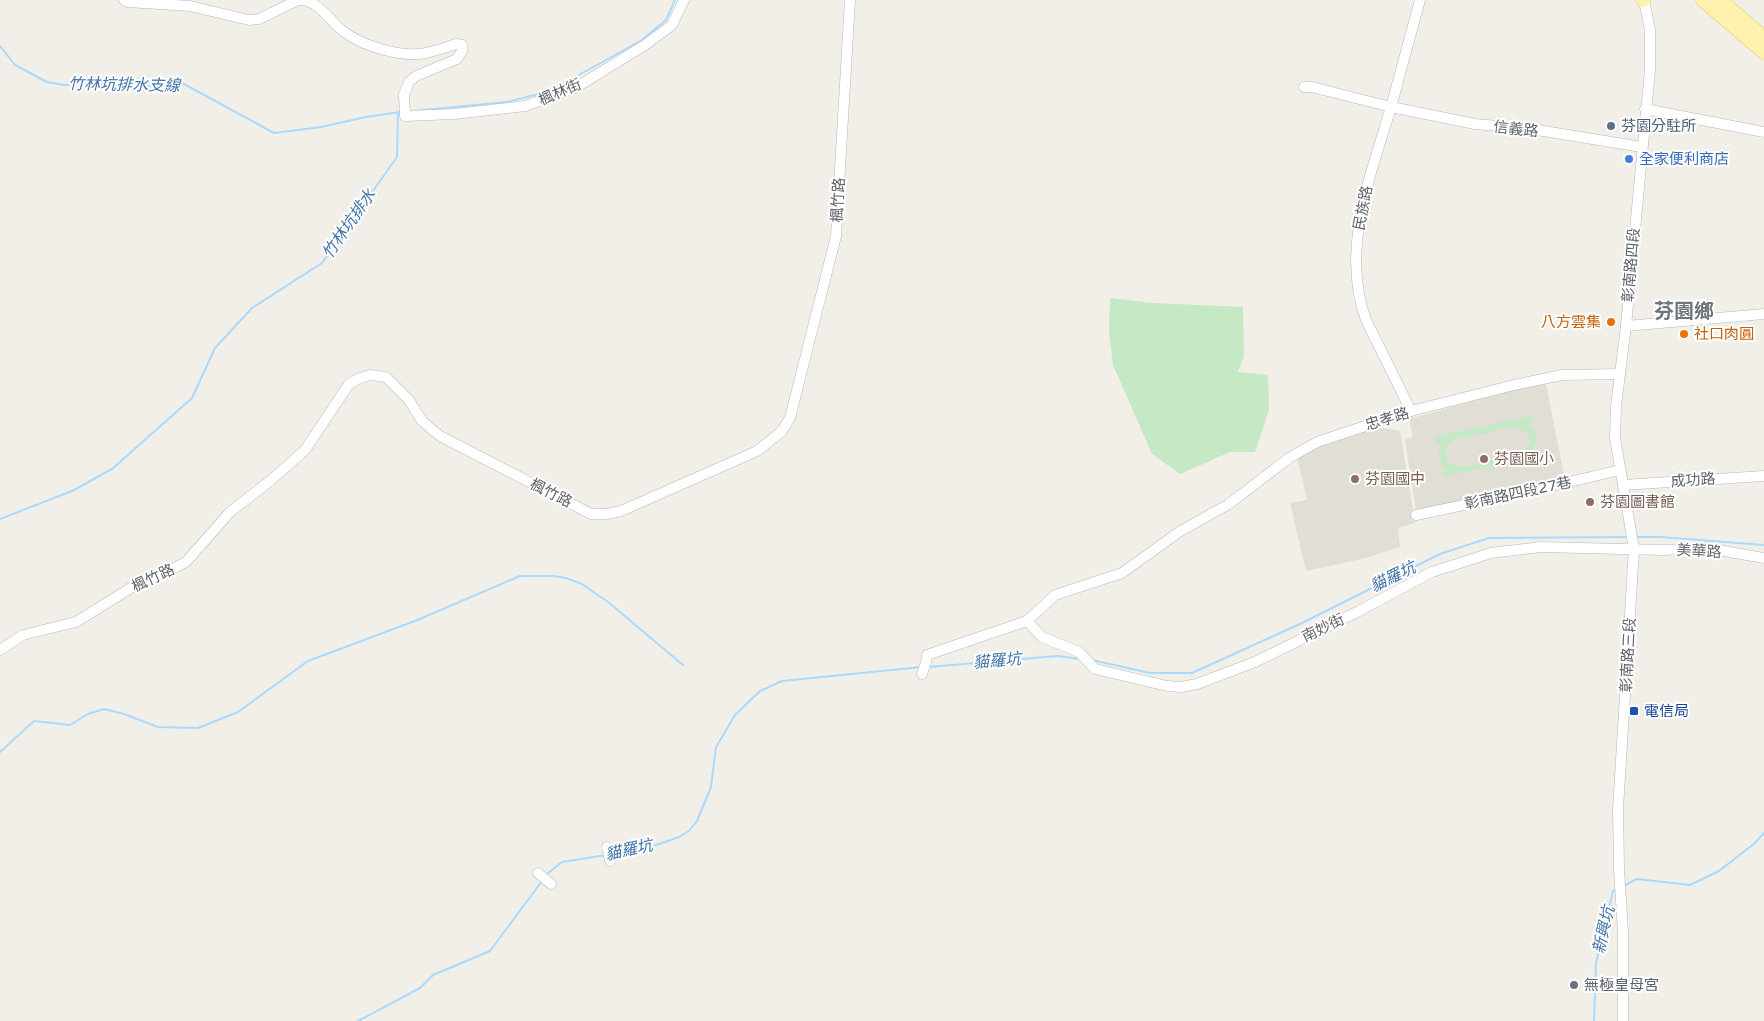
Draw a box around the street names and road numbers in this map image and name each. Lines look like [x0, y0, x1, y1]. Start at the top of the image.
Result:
street label: 楓林街 [536, 75, 584, 109]
street label: 信義路 [1493, 118, 1539, 140]
street label: 楓竹路 [828, 177, 848, 223]
street label: 民族路 [1350, 184, 1376, 232]
street label: 彰南路四段 [1619, 227, 1643, 303]
street label: 忠孝路 [1363, 404, 1411, 434]
street label: 成功路 [1670, 469, 1716, 491]
street label: 彰南路四段27巷 [1463, 473, 1573, 513]
street label: 楓竹路 [527, 475, 575, 511]
street label: 美華路 [1676, 541, 1722, 561]
street label: 楓竹路 [129, 560, 177, 596]
street label: 南妙街 [1299, 610, 1347, 646]
street label: 彰南路三段 [1617, 617, 1639, 693]

